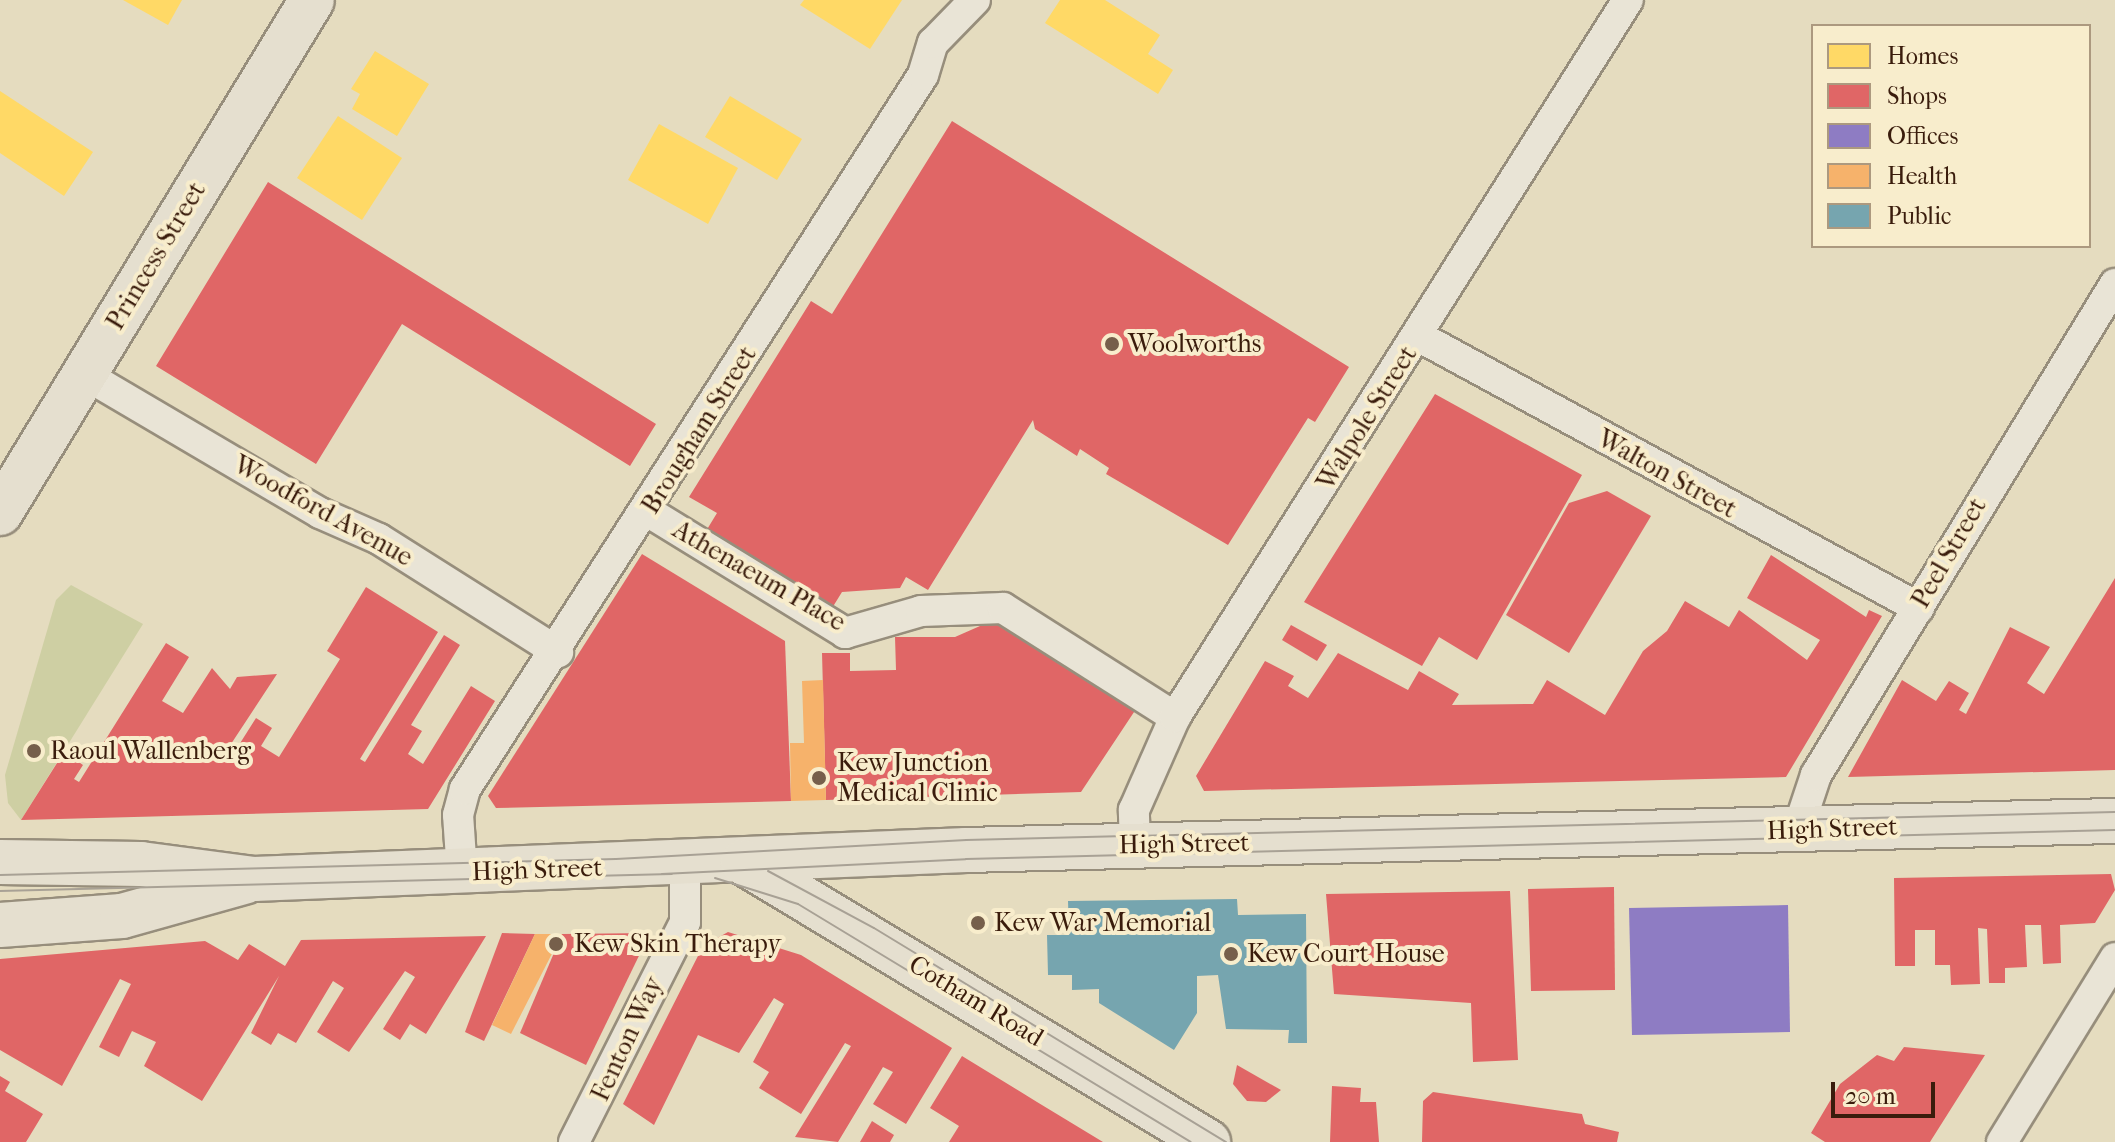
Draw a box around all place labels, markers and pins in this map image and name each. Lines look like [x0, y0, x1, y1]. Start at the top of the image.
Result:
place label: Woolworths [1128, 328, 1261, 360]
marker: Woolworths [1103, 335, 1121, 353]
place label: Raoul Wallenberg [50, 735, 251, 767]
marker: Raoul Wallenberg [25, 742, 43, 760]
place label: Kew Junction Medical Clinic [837, 747, 998, 808]
marker: Kew Junction Medical Clinic [808, 767, 830, 789]
place label: Kew War Memorial [994, 907, 1211, 939]
marker: Kew War Memorial [969, 914, 987, 932]
place label: Kew Skin Therapy [574, 928, 781, 960]
marker: Kew Skin Therapy [545, 933, 567, 955]
place label: Kew Court House [1247, 938, 1445, 970]
marker: Kew Court House [1222, 945, 1240, 963]

